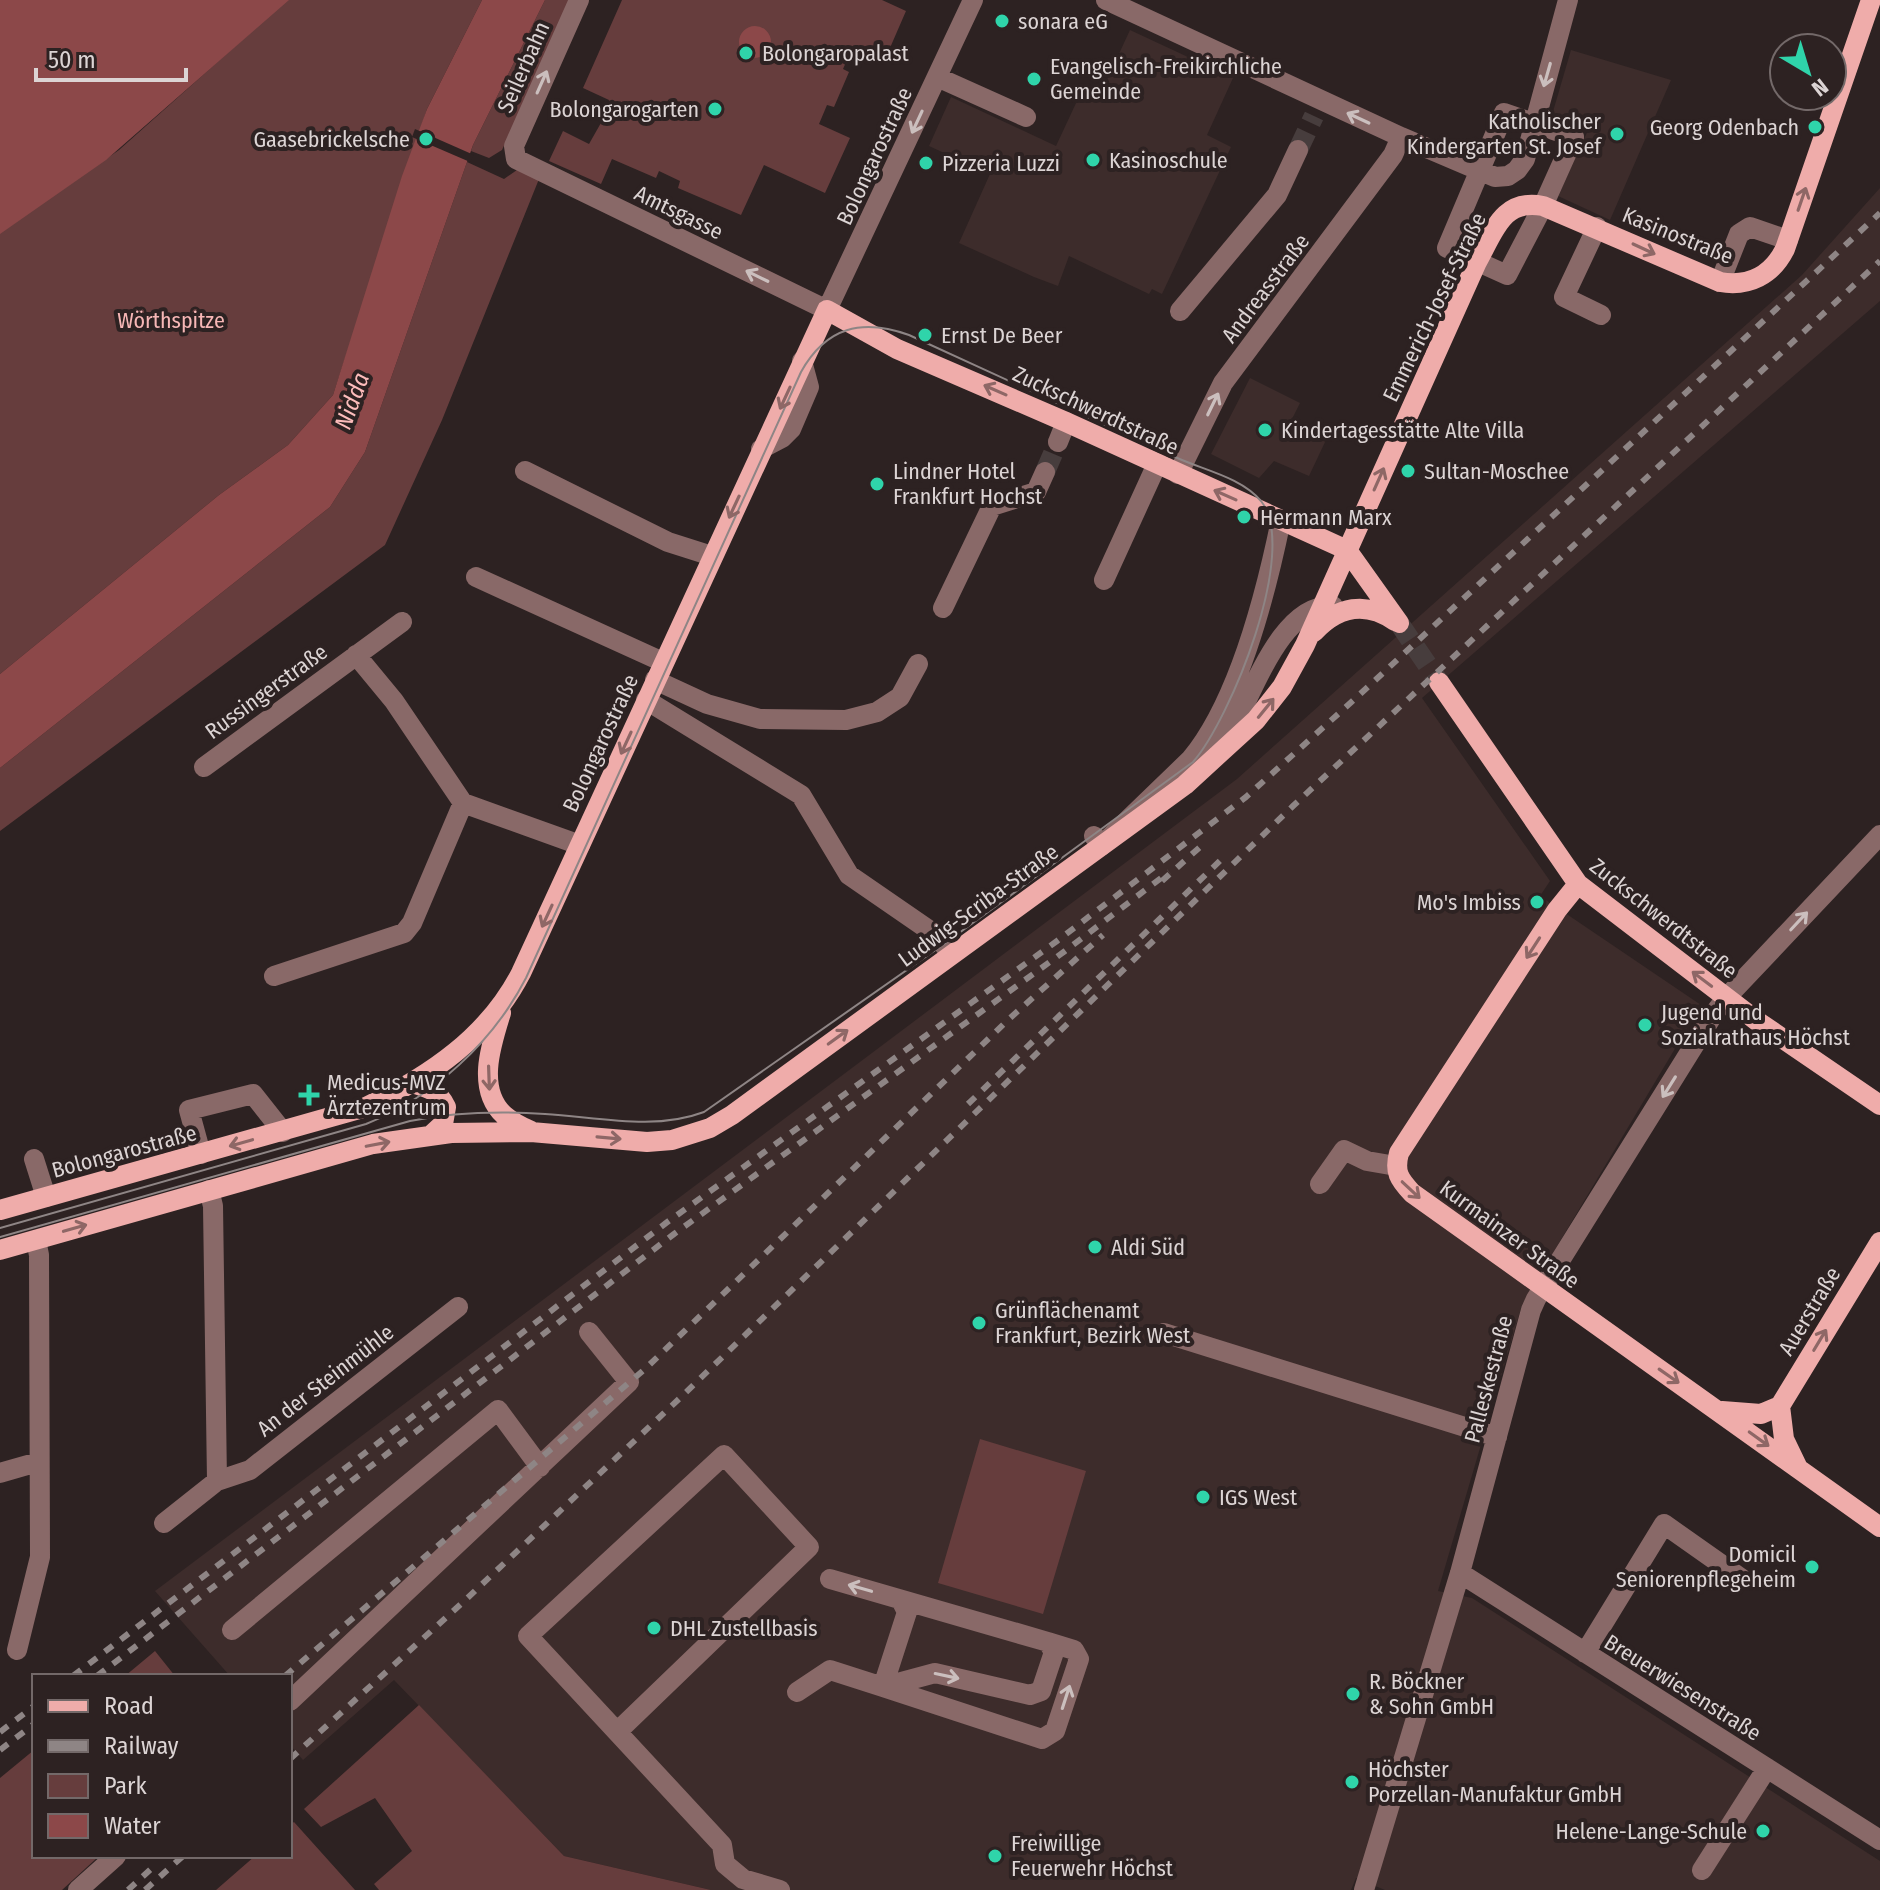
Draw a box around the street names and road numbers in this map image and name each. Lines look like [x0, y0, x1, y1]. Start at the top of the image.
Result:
street label: Seilerbahn [491, 17, 556, 117]
street label: Bolongarostraße [831, 83, 918, 229]
street label: Amtsgasse [630, 179, 727, 245]
street label: Kasinostraße [1618, 201, 1737, 270]
street label: Emmerich-Josef-Straße [1377, 208, 1492, 406]
street label: Andreasstraße [1216, 228, 1315, 348]
street label: Zuckschwerdtstraße [1009, 360, 1183, 461]
street label: Russingerstraße [200, 638, 333, 745]
street label: Bolongarostraße [557, 670, 644, 816]
street label: Ludwig-Scriba-Straße [893, 838, 1064, 973]
street label: Zuckschwerdtstraße [1585, 852, 1743, 984]
street label: Bolongarostraße [49, 1119, 199, 1184]
street label: Kurmainzer Straße [1435, 1175, 1585, 1294]
street label: Auerstraße [1773, 1262, 1846, 1360]
street label: Palleskestraße [1459, 1313, 1518, 1446]
street label: An der Steinmühle [252, 1319, 399, 1442]
street label: Breuerwiesenstraße [1599, 1628, 1766, 1746]

